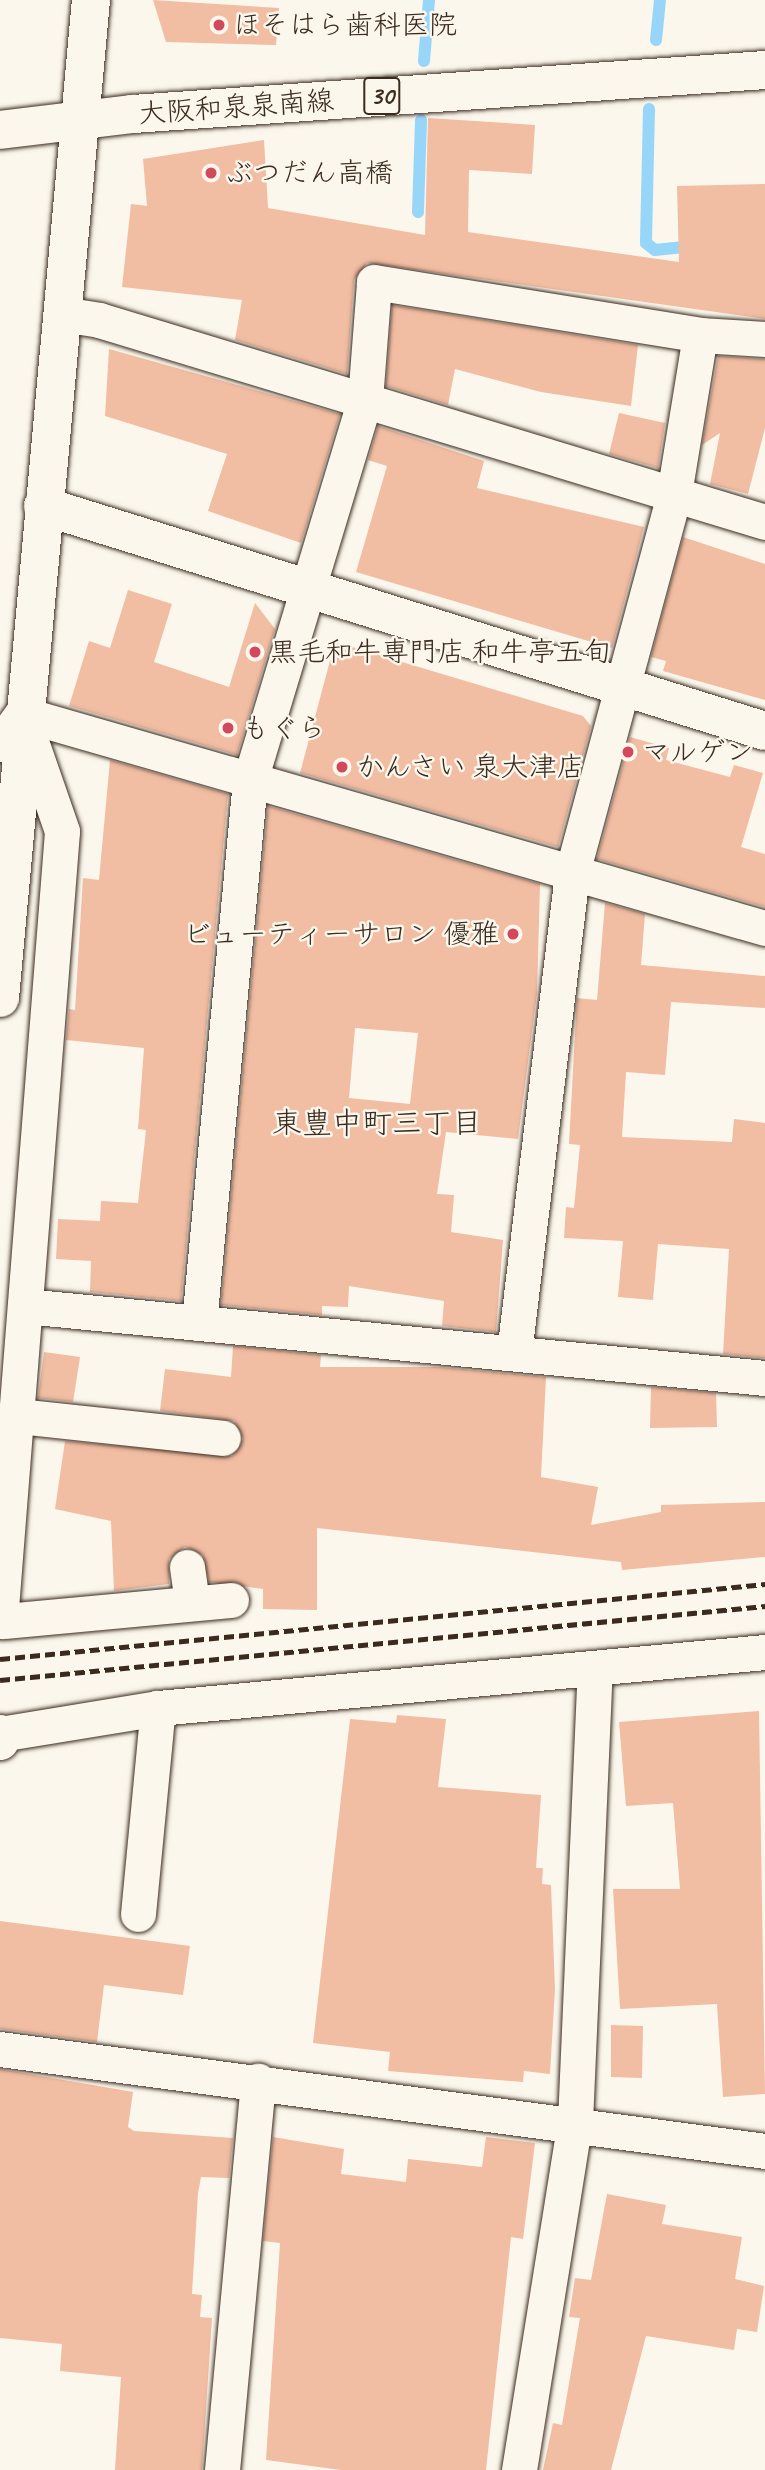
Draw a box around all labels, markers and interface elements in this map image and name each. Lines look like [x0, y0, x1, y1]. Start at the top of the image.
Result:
place label: ほそはら歯科医院 [233, 8, 457, 42]
marker: ほそはら歯科医院 [211, 17, 227, 33]
road number: 30 [363, 74, 401, 118]
street label: 大阪和泉泉南線 [137, 83, 335, 131]
place label: ぶつだん高橋 [225, 156, 393, 190]
marker: ぶつだん高橋 [203, 165, 219, 181]
place label: 黒毛和牛専門店 和牛亭五旬 [269, 635, 612, 669]
marker: 黒毛和牛専門店 和牛亭五旬 [247, 644, 263, 660]
place label: もぐら [242, 711, 326, 745]
marker: もぐら [220, 720, 236, 736]
place label: マルゲン [642, 735, 754, 769]
marker: マルゲン [620, 744, 636, 760]
place label: かんさい 泉大津店 [356, 750, 587, 784]
marker: かんさい 泉大津店 [334, 759, 350, 775]
place label: ビューティーサロン 優雅 [184, 917, 499, 951]
marker: ビューティーサロン 優雅 [505, 926, 521, 942]
district label: 東豊中町三丁目 [272, 1105, 482, 1141]

